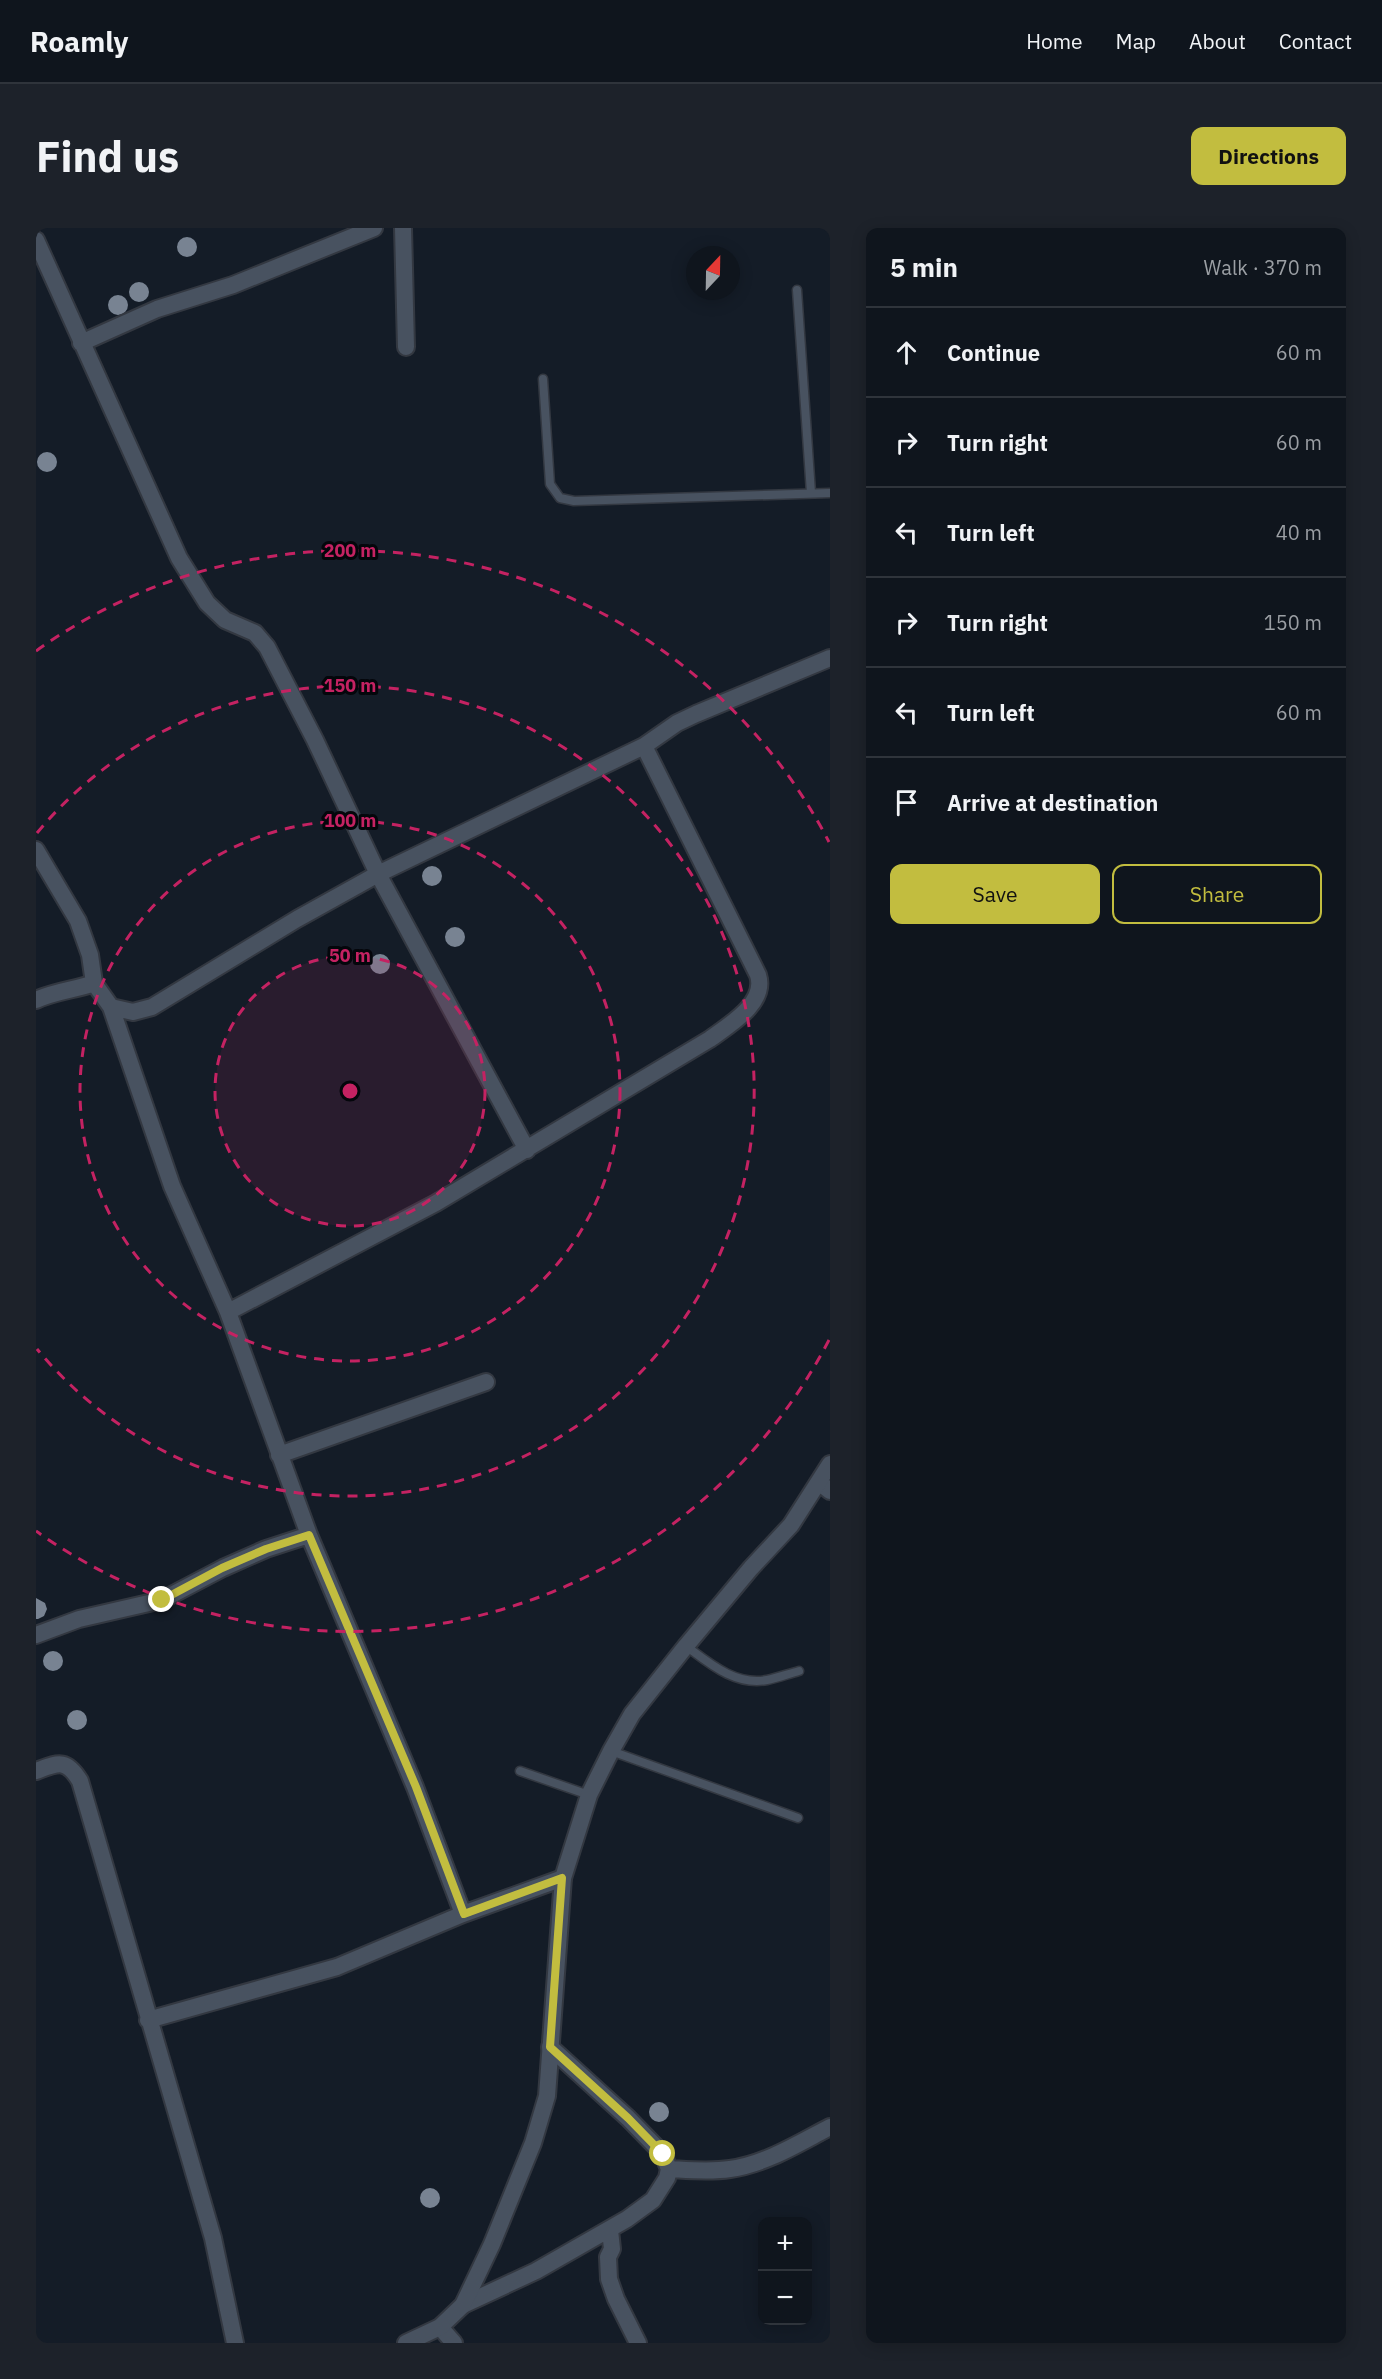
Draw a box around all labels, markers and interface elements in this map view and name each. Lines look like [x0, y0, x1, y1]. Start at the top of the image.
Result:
text: Roamly [30, 23, 128, 60]
text: Home [1026, 27, 1083, 55]
text: Map [1116, 27, 1156, 55]
text: About [1189, 27, 1246, 55]
text: Contact [1279, 27, 1352, 55]
button: Directions [1191, 127, 1346, 185]
text: Find us [36, 129, 179, 184]
north arrow [686, 246, 740, 300]
text: 5 min [890, 250, 958, 284]
text: Walk · 370 m [1204, 254, 1322, 281]
icon: ahead [890, 336, 923, 369]
text: Continue [947, 338, 1040, 367]
text: 60 m [1276, 339, 1322, 366]
icon: right [890, 426, 923, 459]
text: Turn right [947, 428, 1048, 457]
text: 60 m [1276, 429, 1322, 456]
icon: left [890, 516, 923, 549]
text: Turn left [947, 518, 1035, 547]
text: 40 m [1276, 519, 1322, 546]
text: 200 m [324, 539, 376, 562]
icon: right [890, 606, 923, 639]
text: Turn right [947, 608, 1048, 637]
text: 150 m [1264, 609, 1322, 636]
text: 150 m [324, 674, 376, 697]
icon: left [890, 696, 923, 729]
text: Turn left [947, 698, 1035, 727]
text: 60 m [1276, 699, 1322, 726]
icon: arrive [890, 786, 923, 819]
text: Arrive at destination [947, 788, 1158, 817]
text: 100 m [324, 809, 376, 832]
button: Save [890, 864, 1100, 924]
button: Share [1112, 864, 1322, 924]
text: 50 m [329, 944, 371, 967]
centre of rings [340, 1081, 360, 1101]
route end [148, 1586, 174, 1612]
route start [649, 2140, 675, 2166]
map controls [758, 2217, 812, 2325]
button: + [758, 2217, 812, 2271]
button: − [758, 2271, 812, 2325]

